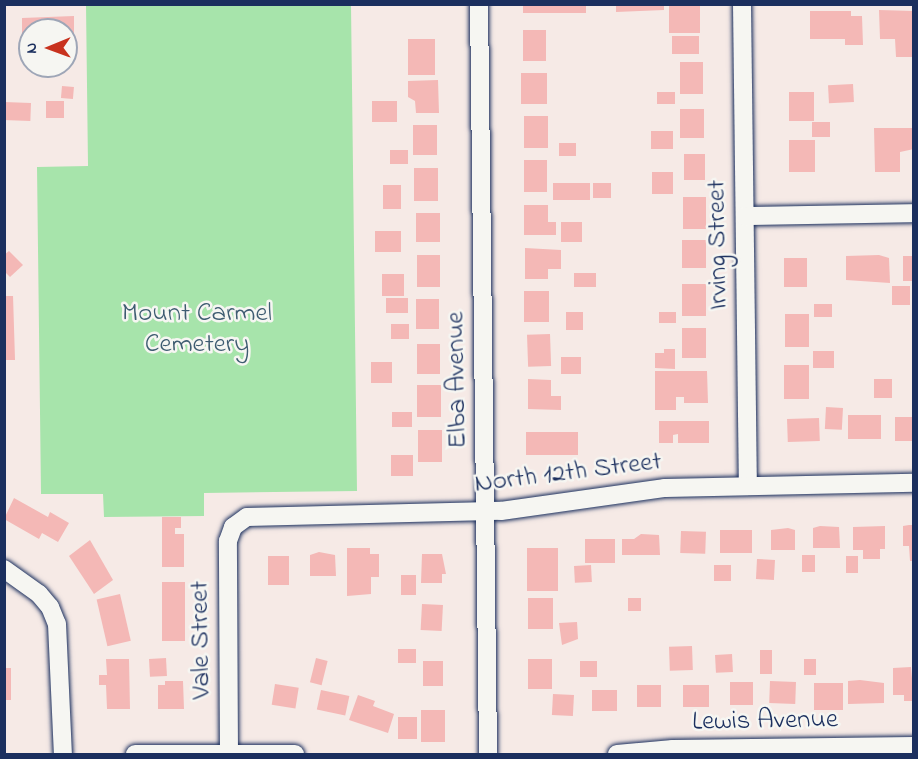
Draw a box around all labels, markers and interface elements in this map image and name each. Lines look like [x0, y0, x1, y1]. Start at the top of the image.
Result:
north arrow [18, 18, 78, 78]
text: N [20, 43, 44, 54]
street label: Irving Street [701, 180, 735, 310]
park label: Mount Carmel Cemetery [122, 297, 272, 360]
street label: Elba Avenue [440, 311, 474, 449]
street label: North 12th Street [473, 445, 663, 501]
street label: Vale Street [184, 580, 218, 700]
street label: Lewis Avenue [692, 704, 838, 738]

